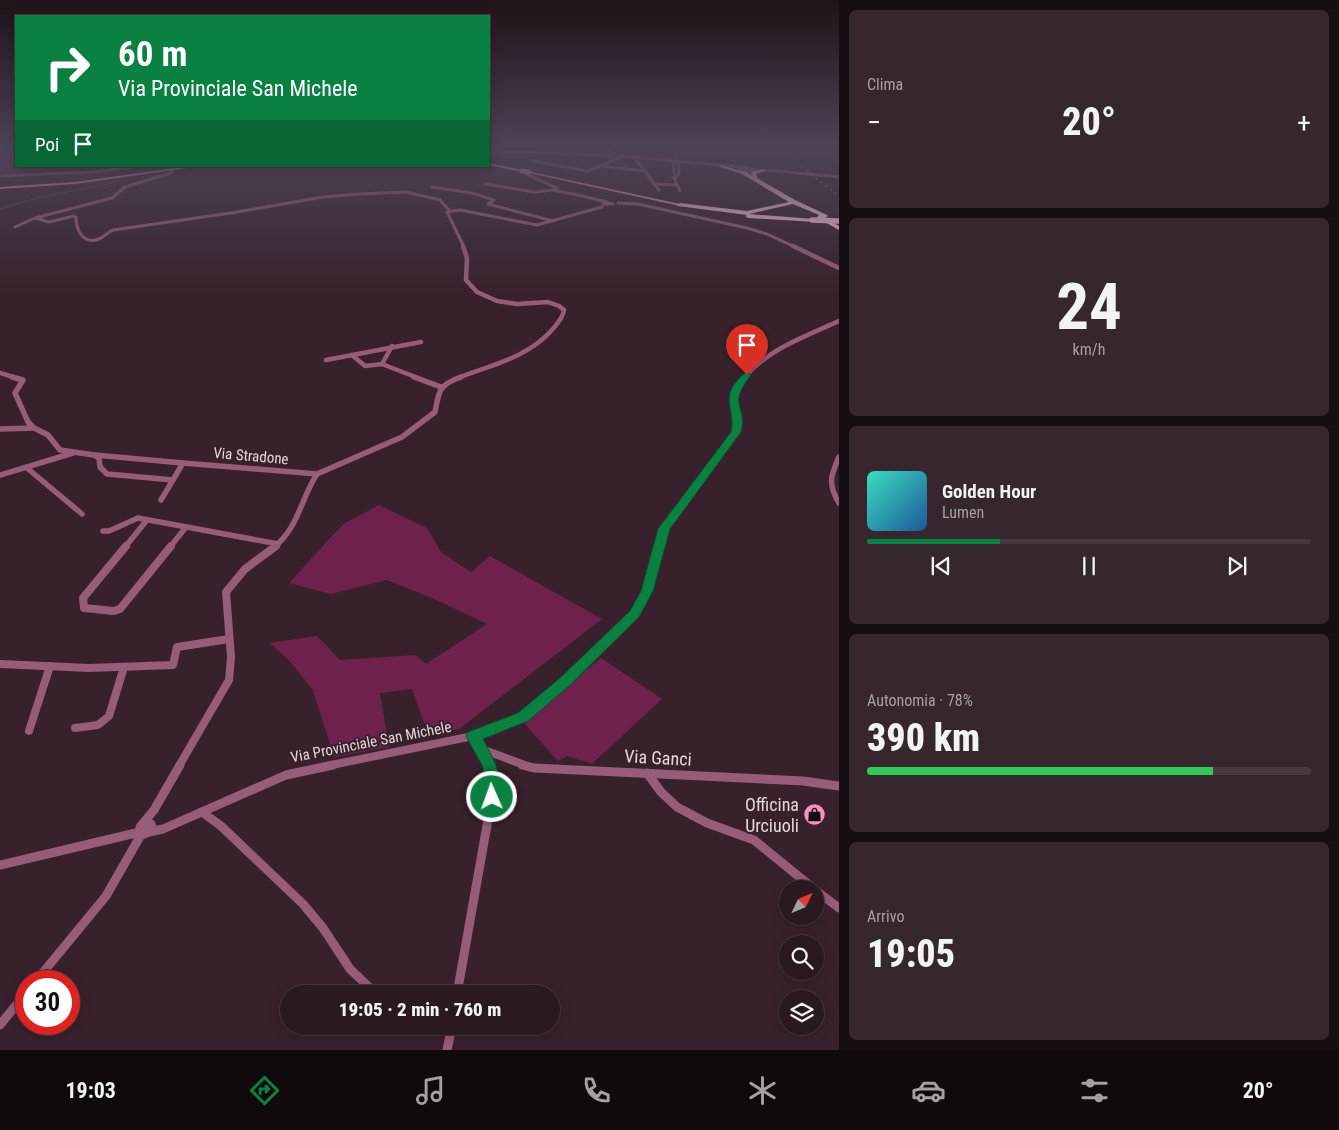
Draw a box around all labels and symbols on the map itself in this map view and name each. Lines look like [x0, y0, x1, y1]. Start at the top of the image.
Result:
pin [726, 324, 768, 375]
street label: Via Stradone [213, 444, 289, 468]
street label: Via Provinciale San Michele [289, 718, 453, 766]
street label: Via Ganci [624, 745, 692, 770]
position arrow [465, 770, 517, 822]
place label: Officina Urciuoli [745, 794, 799, 836]
shop icon: Officina Urciuoli [803, 803, 827, 827]
north arrow [779, 880, 824, 925]
speed limit sign: 30 [15, 970, 80, 1035]

